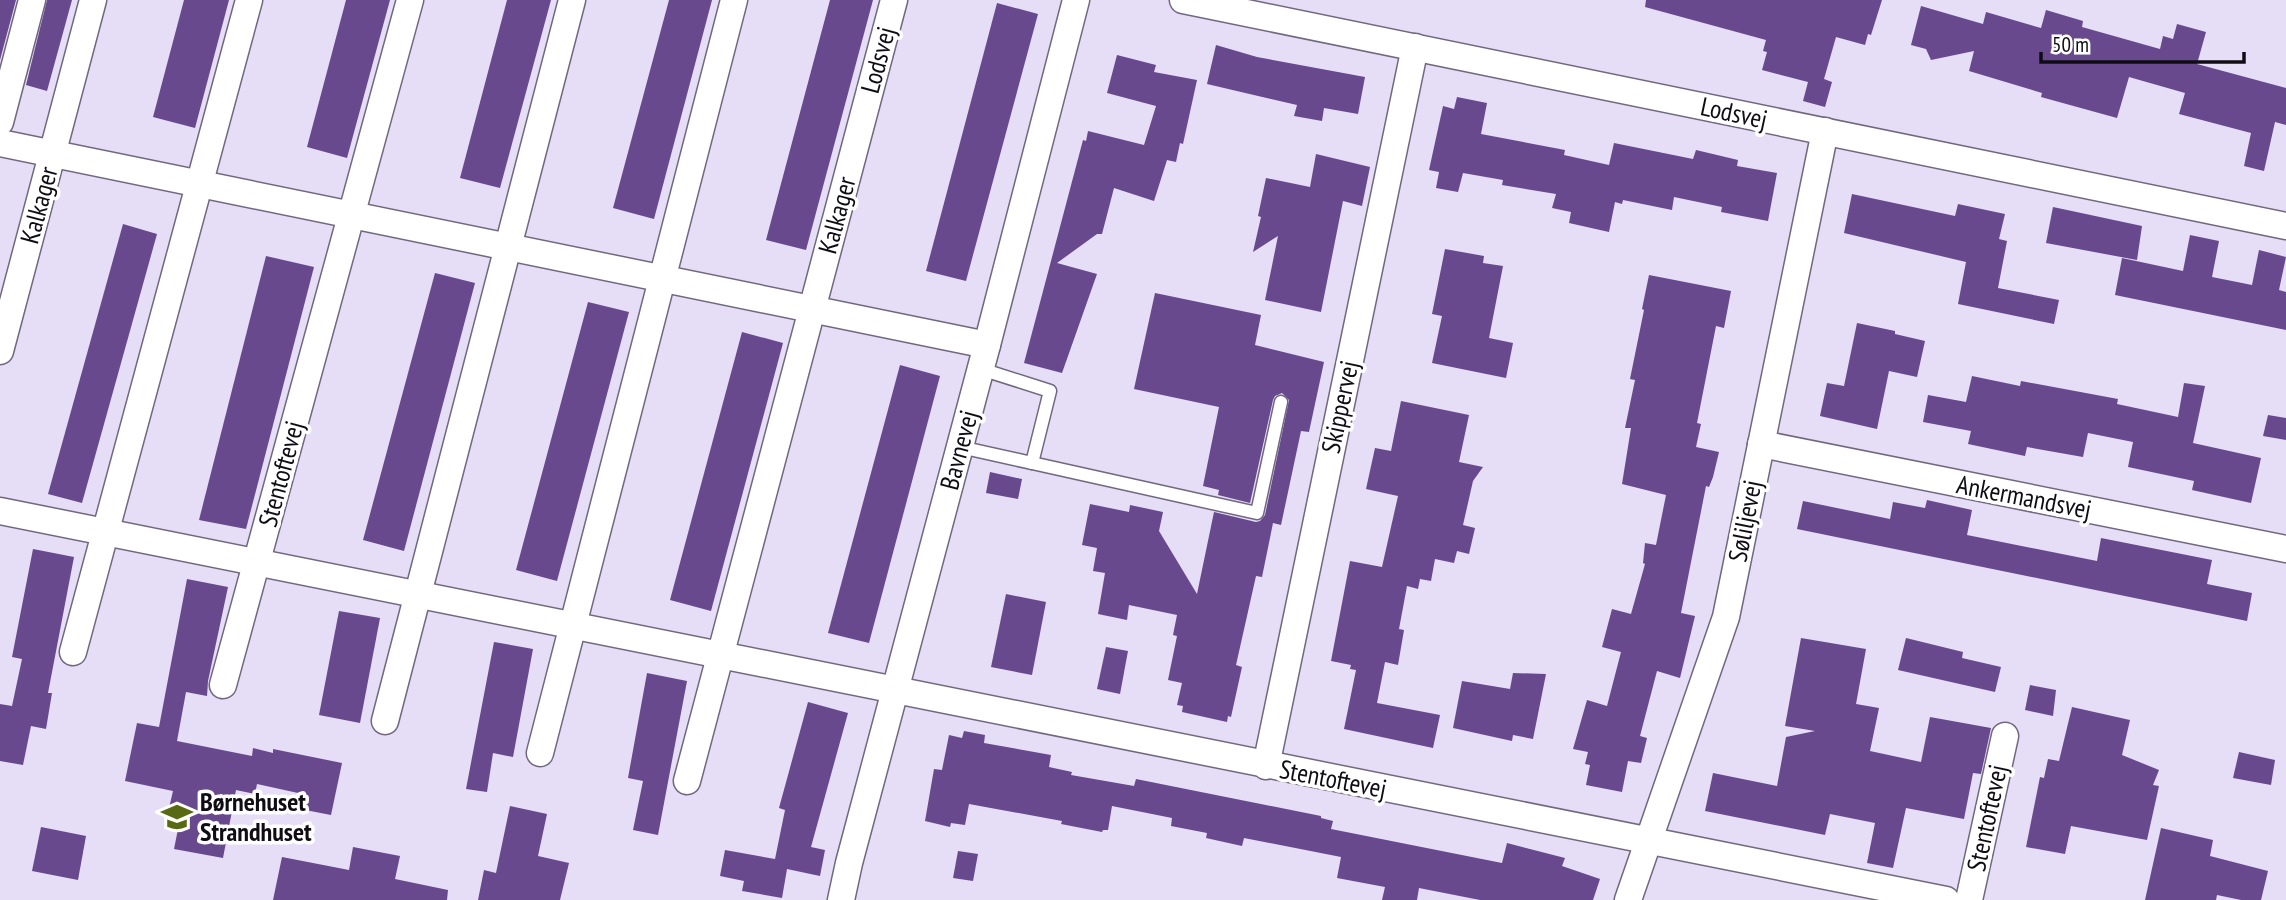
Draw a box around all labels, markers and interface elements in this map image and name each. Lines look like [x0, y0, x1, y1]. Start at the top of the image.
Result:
scale bar [2041, 21, 2244, 65]
street label: Lodsvej [853, 23, 902, 97]
text: 50 m [2052, 31, 2089, 58]
street label: Lodsvej [1698, 89, 1770, 136]
street label: Kalkager [12, 163, 65, 247]
street label: Kalkager [810, 173, 863, 257]
street label: Skippervej [1314, 358, 1365, 456]
street label: Bavnevej [932, 407, 985, 493]
street label: Stentoftevej [251, 417, 310, 530]
street label: Ankermandsvej [1954, 467, 2094, 526]
street label: Søliljevej [1720, 477, 1769, 565]
street label: Stentoftevej [1277, 752, 1389, 805]
street label: Stentoftevej [1959, 762, 2014, 874]
place label: Børnehuset Strandhuset [200, 785, 312, 848]
school or university icon: Børnehuset Strandhuset [160, 800, 194, 834]

